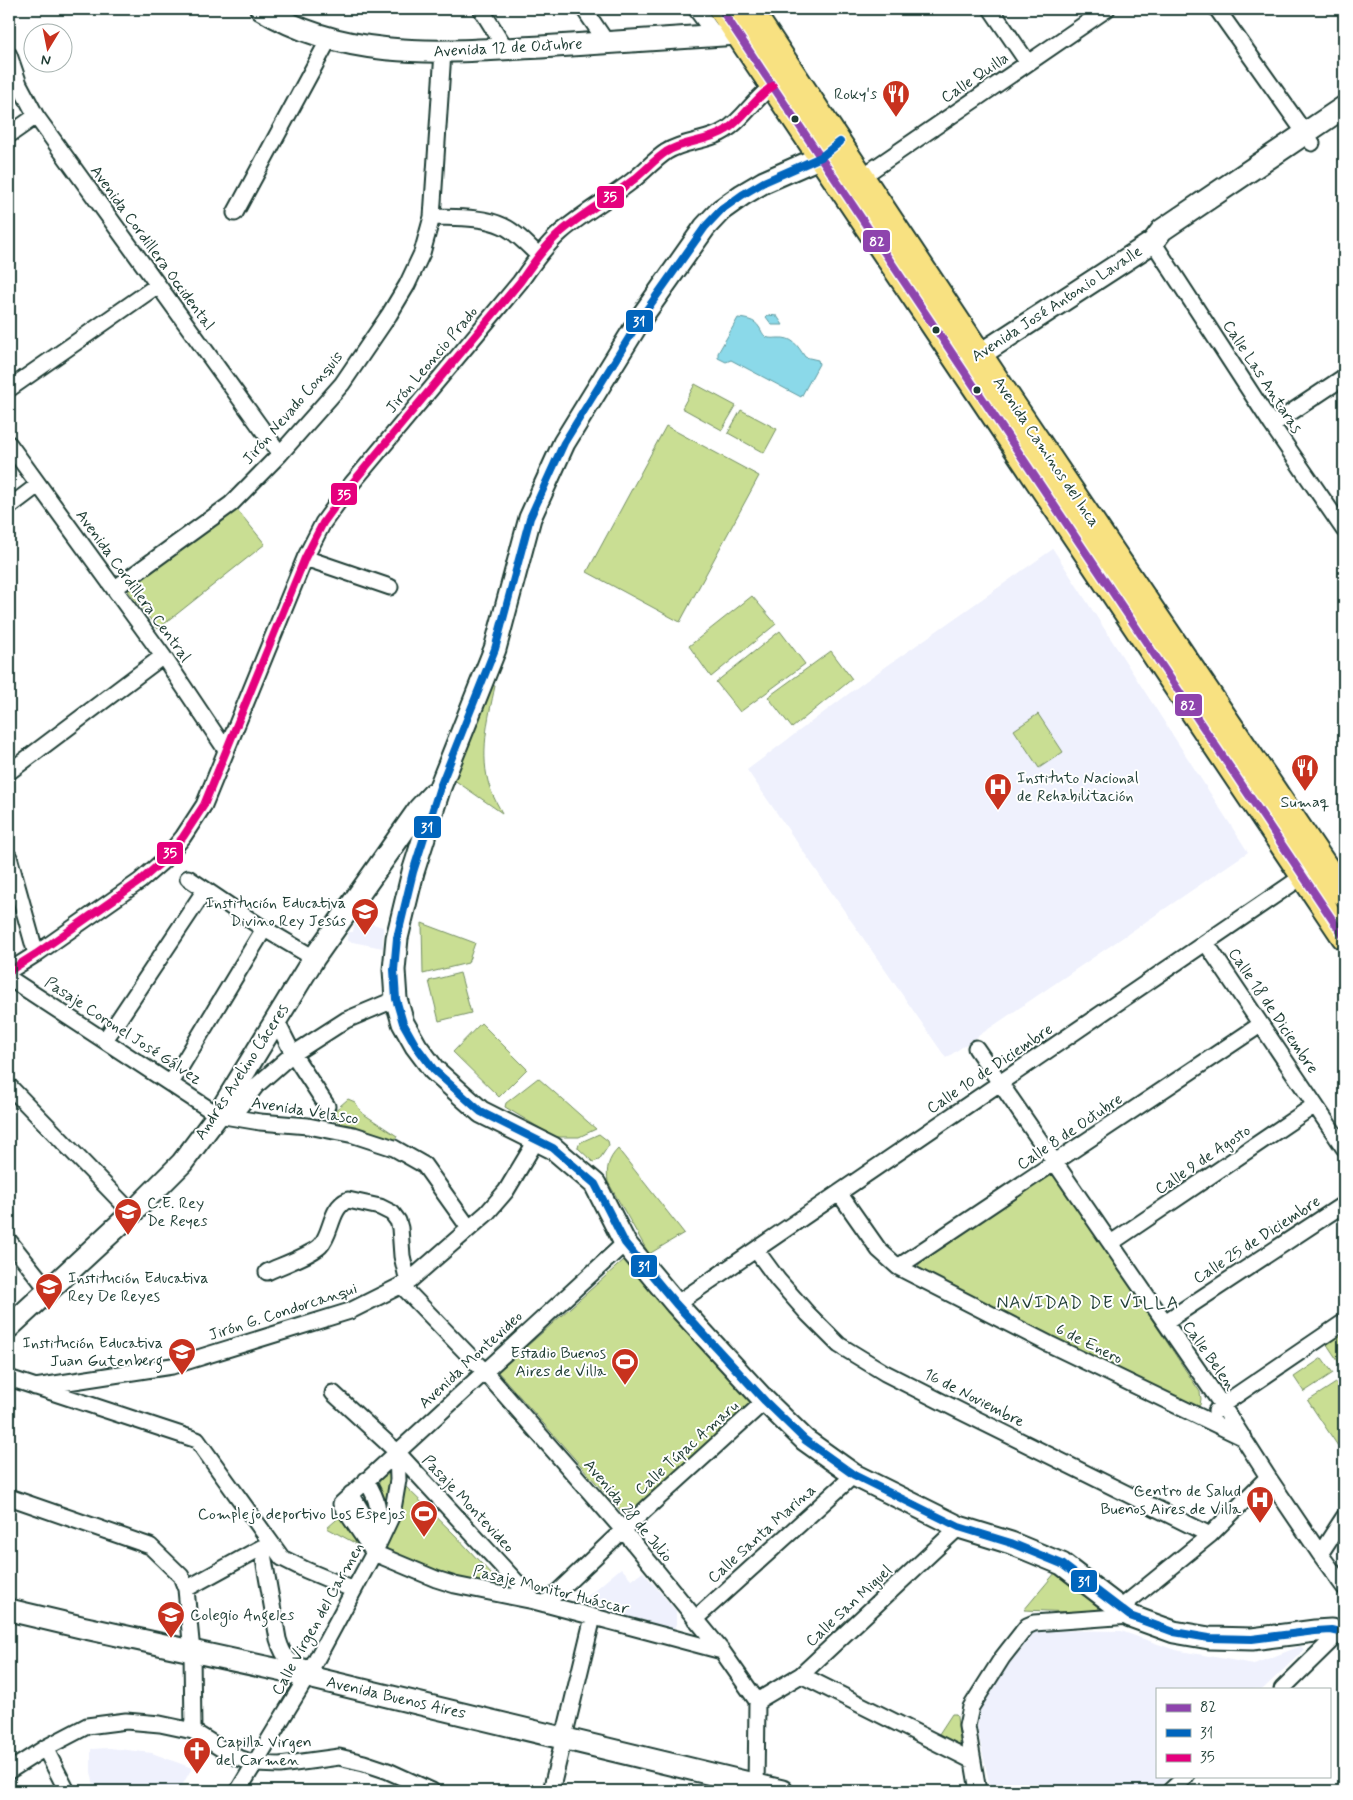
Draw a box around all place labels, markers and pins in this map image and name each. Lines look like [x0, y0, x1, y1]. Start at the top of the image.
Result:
restaurant icon: Roky's [881, 79, 911, 118]
place label: Roky's [834, 84, 877, 105]
unlabelled marker [790, 114, 800, 124]
unlabelled marker [931, 325, 941, 335]
unlabelled marker [972, 385, 982, 395]
restaurant icon: Sumaq [1290, 753, 1320, 792]
place label: Instituto Nacional de Rehabilitación [1017, 768, 1139, 807]
hospital icon: Instituto Nacional de Rehabilitación [983, 772, 1013, 811]
place label: Sumaq [1281, 792, 1330, 813]
place label: Institución Educativa Divino Rey Jesús [206, 893, 346, 932]
school or university icon: Institución Educativa Divino Rey Jesús [350, 897, 380, 936]
place label: C.E. Rey De Reyes [147, 1193, 208, 1232]
school or university icon: C.E. Rey De Reyes [113, 1197, 143, 1236]
place label: Institución Educativa Rey De Reyes [68, 1268, 208, 1307]
school or university icon: Institución Educativa Rey De Reyes [34, 1272, 64, 1311]
place label: Institución Educativa Juan Gutenberg [23, 1333, 163, 1373]
school or university icon: Institución Educativa Juan Gutenberg [167, 1337, 197, 1376]
place label: Estadio Buenos Aires de Villa [511, 1343, 606, 1382]
sports icon: Estadio Buenos Aires de Villa [610, 1347, 640, 1386]
place label: Centro de Salud Buenos Aires de Villa [1100, 1481, 1241, 1520]
hospital icon: Centro de Salud Buenos Aires de Villa [1245, 1485, 1275, 1524]
sports icon: Complejo deportivo Los Espejos [409, 1499, 439, 1538]
place label: Complejo deportivo Los Espejos [198, 1504, 405, 1525]
school or university icon: Colegio Angeles [156, 1600, 186, 1639]
place label: Colegio Angeles [190, 1605, 294, 1627]
place label: Capilla Virgen del Carmen [216, 1732, 312, 1771]
church icon: Capilla Virgen del Carmen [182, 1736, 212, 1775]

